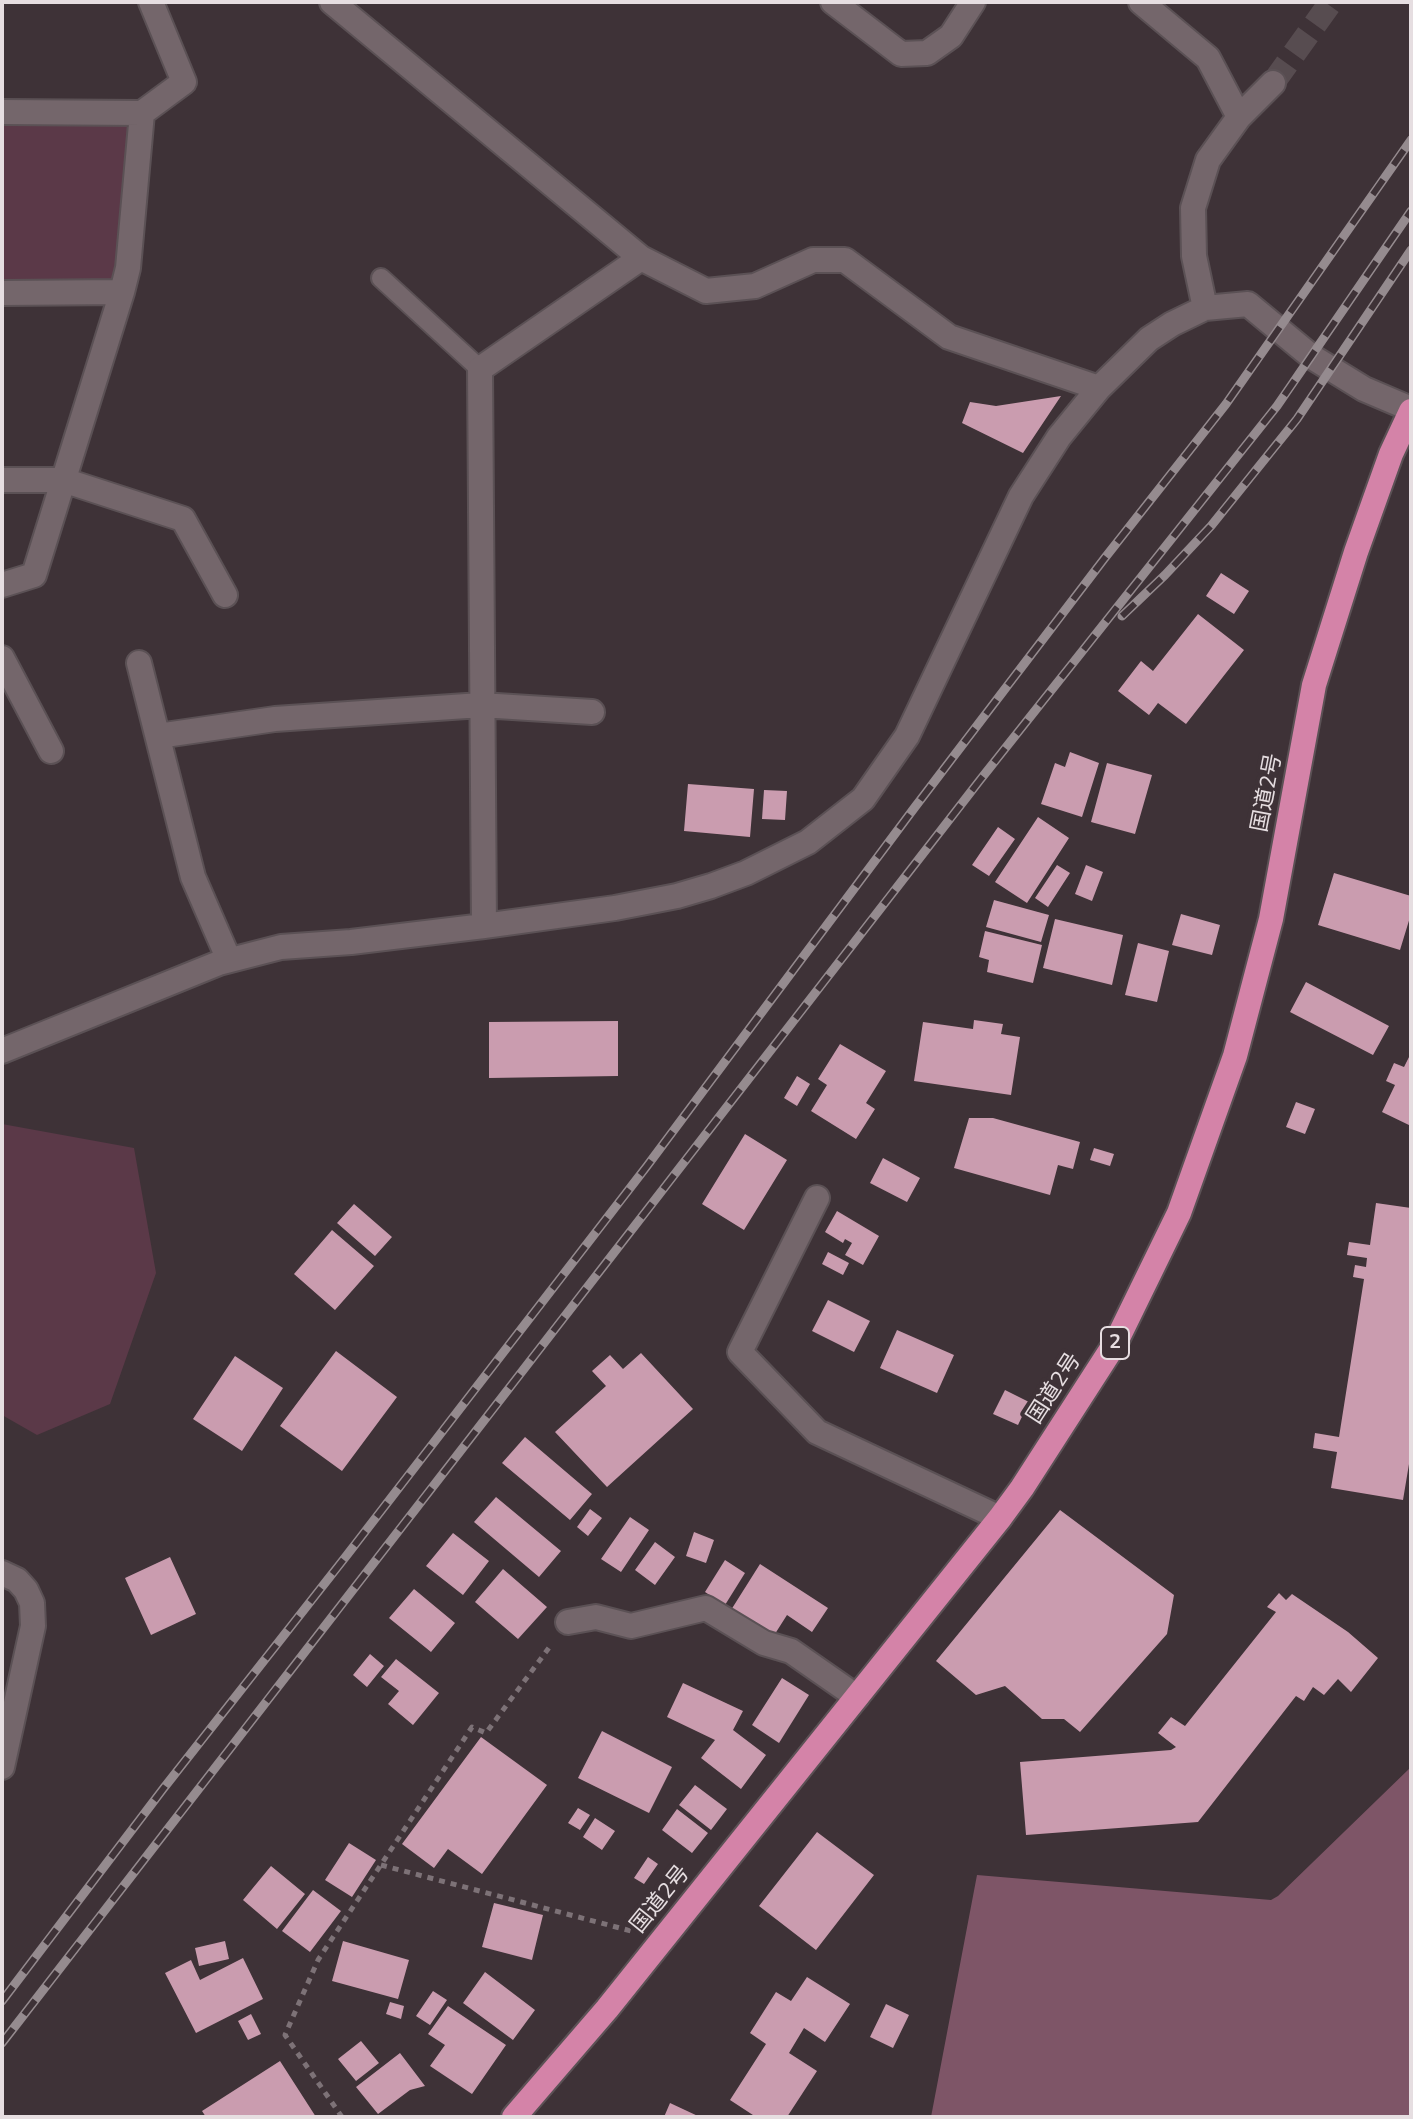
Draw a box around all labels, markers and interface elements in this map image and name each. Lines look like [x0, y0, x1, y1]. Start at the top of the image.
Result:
street label: 国道2号 [1247, 752, 1289, 834]
road number: 2 [1101, 1327, 1129, 1359]
street label: 国道2号 [1022, 1349, 1088, 1429]
street label: 国道2号 [626, 1861, 696, 1939]

